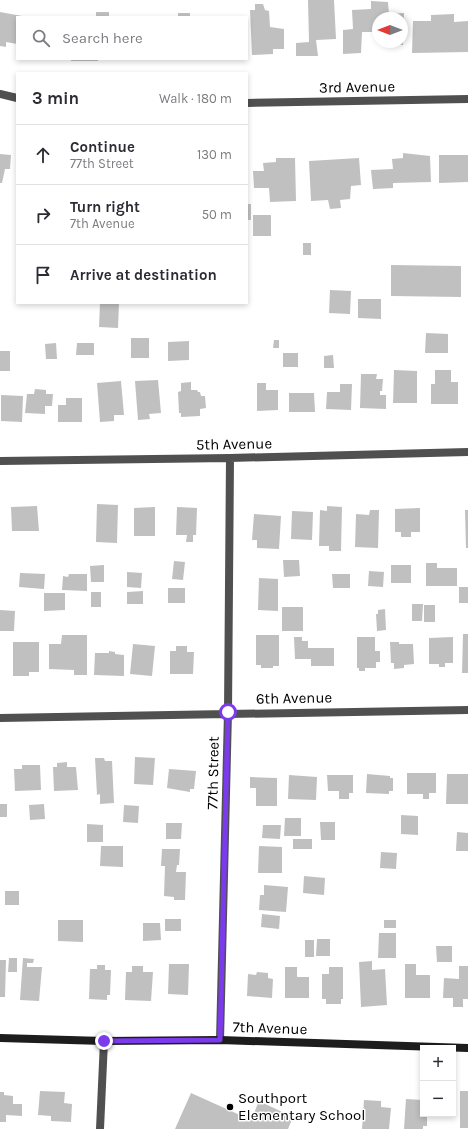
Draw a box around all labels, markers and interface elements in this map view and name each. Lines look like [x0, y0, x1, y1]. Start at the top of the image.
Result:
north arrow [372, 12, 408, 48]
search box [16, 16, 248, 60]
icon: search [30, 27, 52, 49]
text: Search here [62, 29, 143, 47]
street label: 3rd Avenue [319, 77, 395, 97]
text: 3 min [32, 88, 79, 108]
text: Walk · 180 m [159, 91, 232, 106]
text: Continue [70, 138, 135, 156]
icon: ahead [32, 144, 54, 166]
text: 130 m [197, 147, 232, 162]
text: 77th Street [70, 156, 134, 171]
text: Turn right [70, 198, 140, 216]
icon: right [32, 204, 54, 226]
text: 50 m [202, 207, 232, 222]
text: 7th Avenue [70, 216, 135, 231]
icon: arrive [32, 264, 54, 286]
text: Arrive at destination [70, 266, 217, 284]
street label: 5th Avenue [196, 434, 272, 454]
street label: 6th Avenue [256, 688, 332, 708]
route start [219, 703, 237, 721]
street label: 77th Street [203, 736, 223, 810]
street label: 7th Avenue [232, 1018, 308, 1038]
route end [95, 1032, 113, 1050]
map controls [420, 1045, 456, 1117]
button: + [420, 1045, 456, 1081]
button: − [420, 1081, 456, 1117]
place label: Southport Elementary School [238, 1089, 365, 1124]
marker: Southport Elementary School [225, 1102, 235, 1112]

